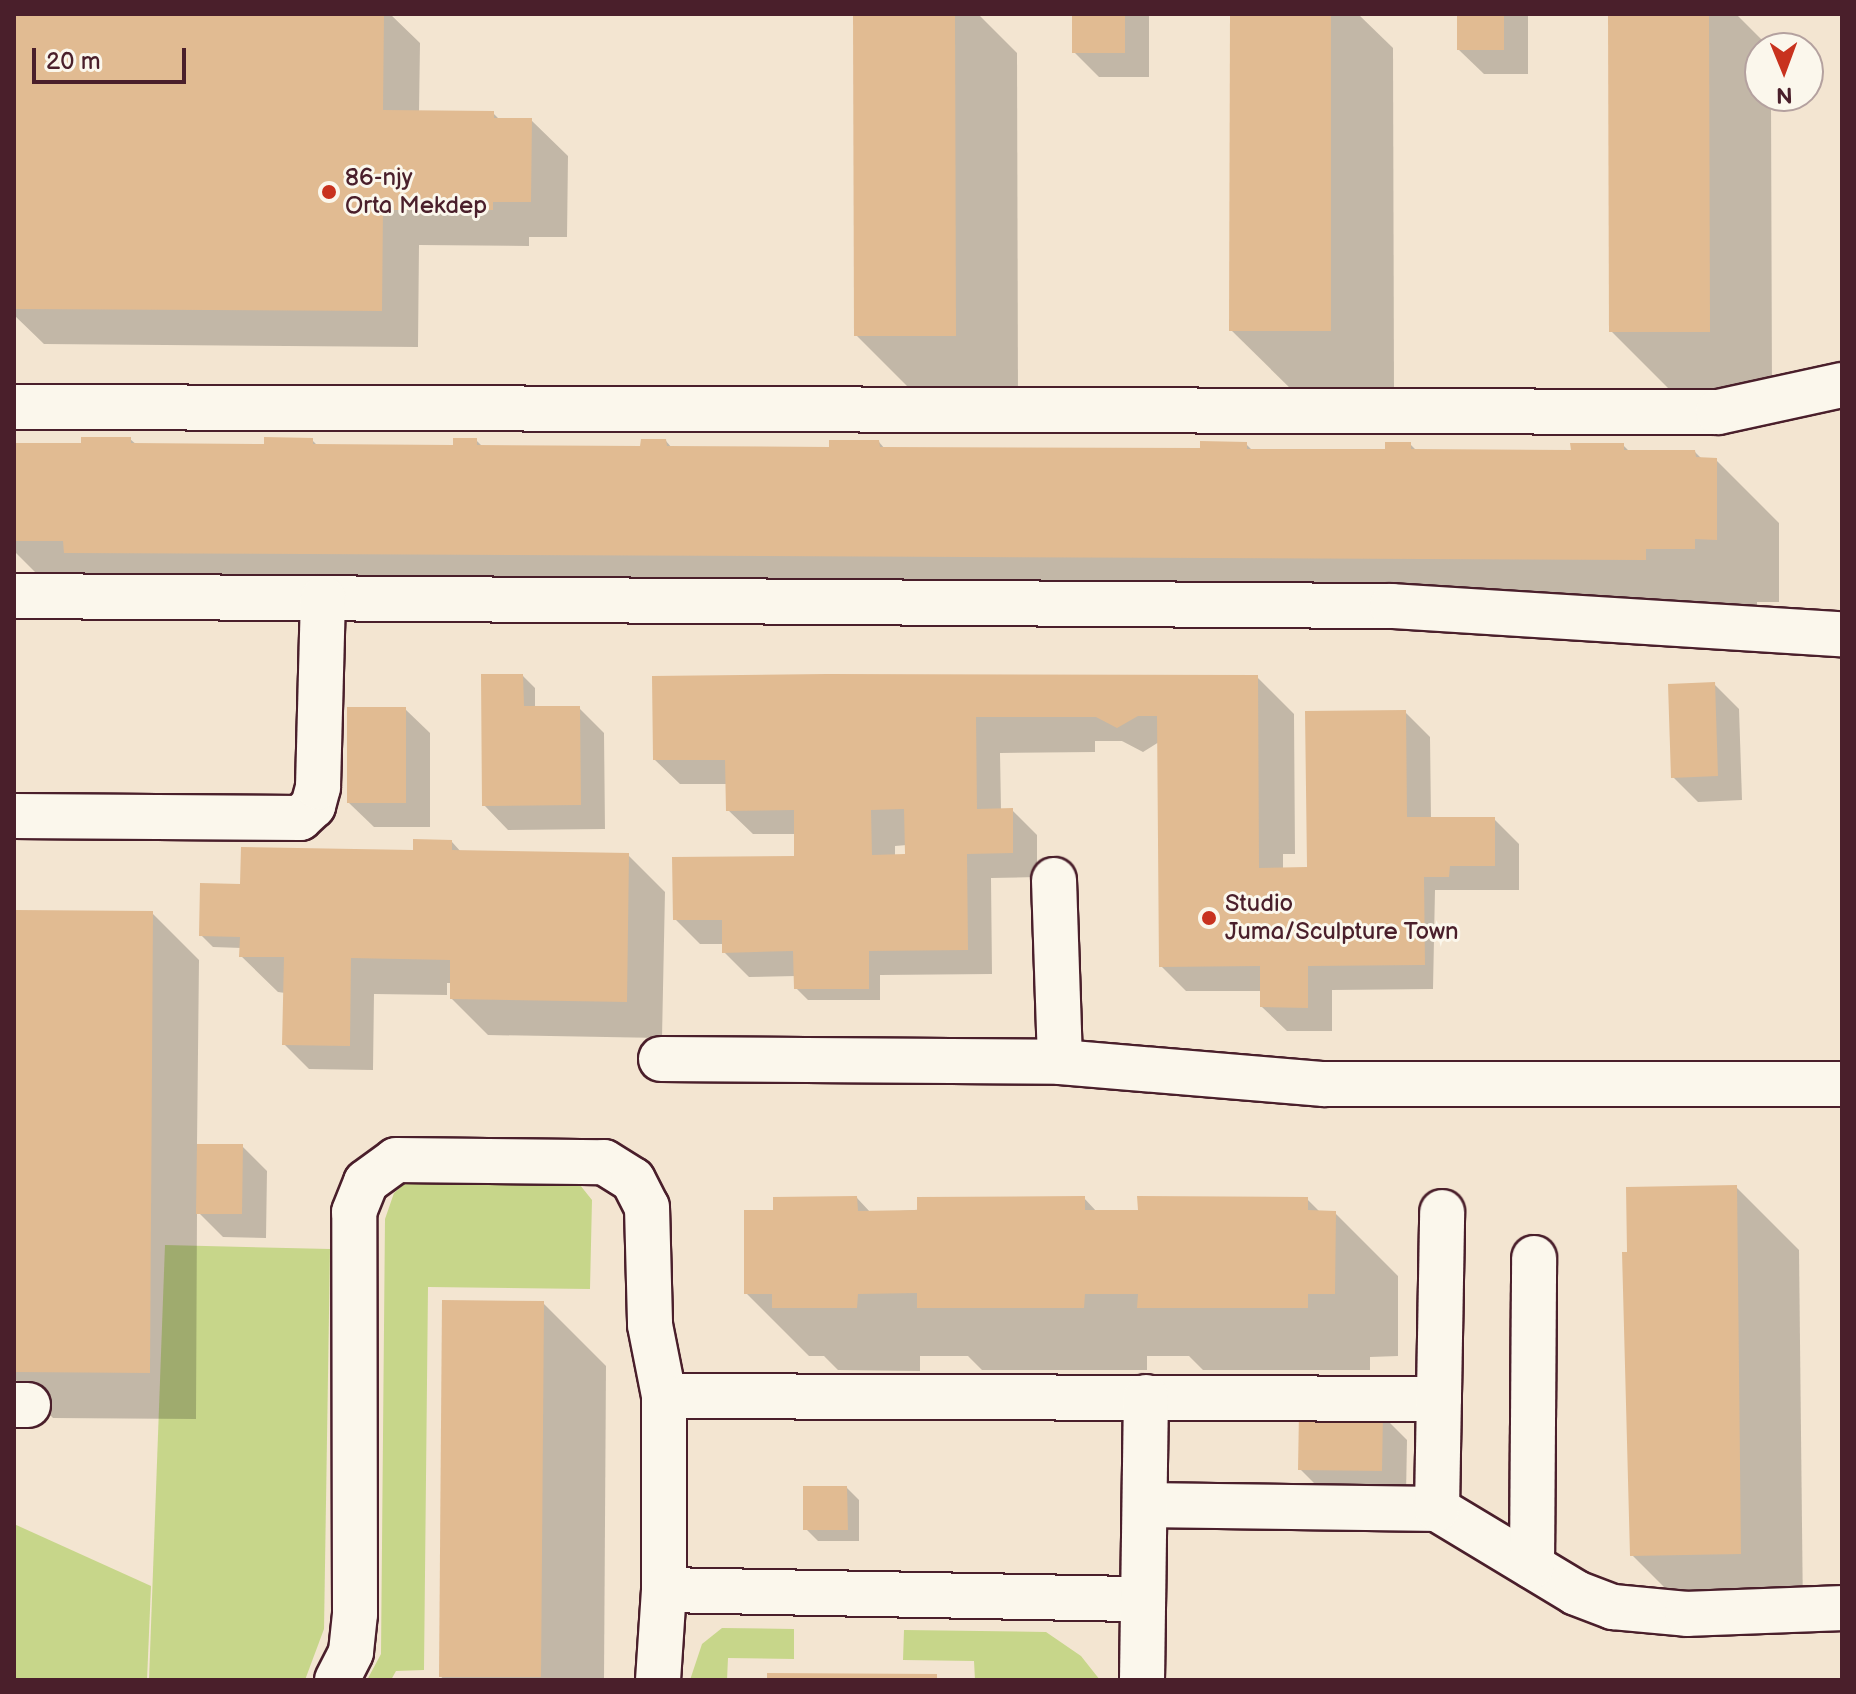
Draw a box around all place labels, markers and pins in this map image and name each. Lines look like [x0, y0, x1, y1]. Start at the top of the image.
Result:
place label: 86-njy Orta Mekdep [345, 164, 487, 220]
marker: 86-njy Orta Mekdep [320, 183, 338, 201]
place label: Studio Juma/Sculpture Town [1225, 890, 1459, 946]
marker: Studio Juma/Sculpture Town [1200, 909, 1218, 927]

